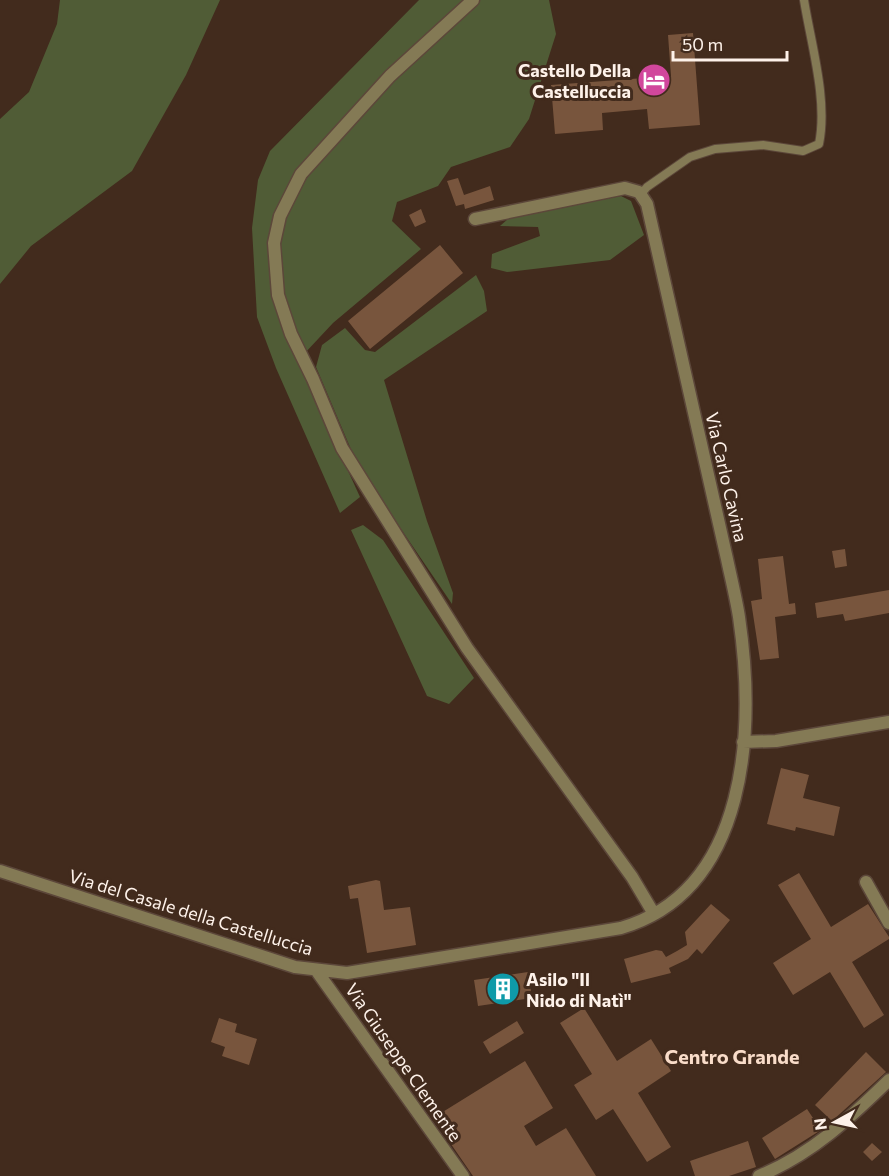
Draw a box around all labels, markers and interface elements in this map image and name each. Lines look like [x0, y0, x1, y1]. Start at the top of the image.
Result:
scale bar [673, 24, 787, 62]
text: 50 m [682, 33, 723, 55]
place label: Castello Della Castelluccia [518, 59, 631, 102]
hotel icon: Castello Della Castelluccia [636, 62, 672, 98]
street label: Via Carlo Cavina [701, 410, 753, 544]
street label: Via del Casale della Castelluccia [66, 864, 316, 960]
place label: Asilo "Il Nido di Natì" [526, 968, 632, 1011]
building icon: Asilo "Il Nido di Natì" [485, 971, 521, 1007]
street label: Via Giuseppe Clemente [341, 979, 467, 1145]
district label: Centro Grande [665, 1044, 799, 1068]
north arrow [805, 1092, 865, 1152]
text: N [809, 1117, 830, 1131]

